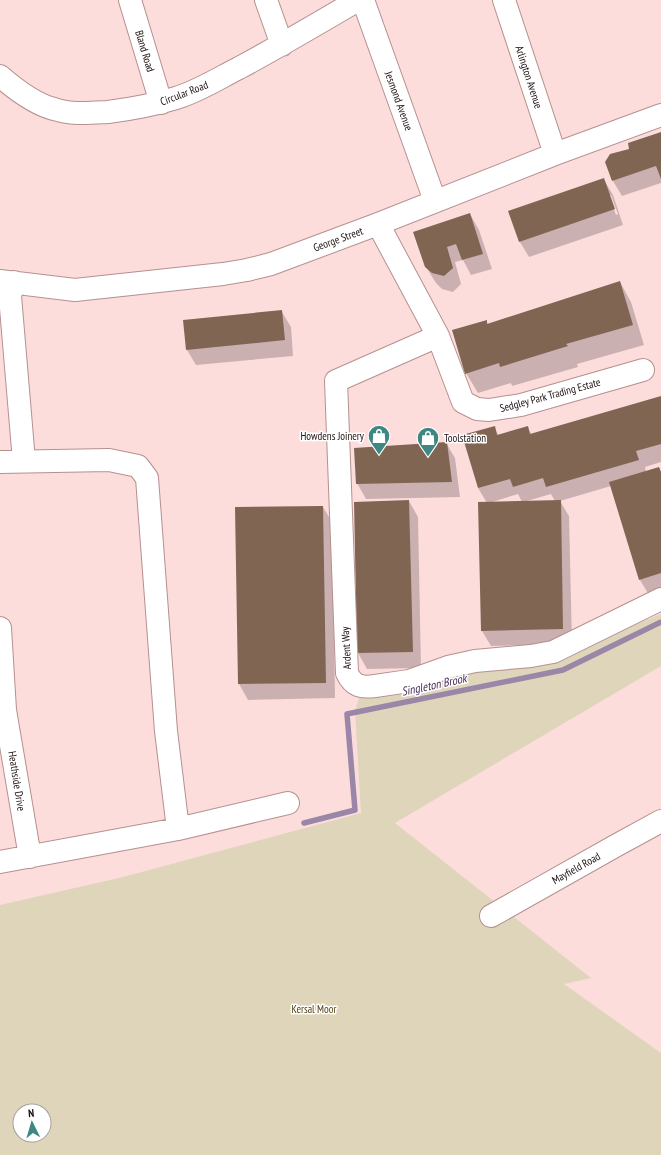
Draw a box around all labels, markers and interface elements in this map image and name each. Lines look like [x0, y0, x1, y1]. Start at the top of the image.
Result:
street label: Bland Road [132, 28, 158, 74]
street label: Arlington Avenue [512, 44, 546, 111]
street label: Jesmond Avenue [381, 68, 416, 133]
street label: Circular Road [158, 77, 210, 109]
street label: George Street [311, 224, 365, 254]
street label: Sedgley Park Trading Estate [498, 375, 602, 415]
shop icon: Howdens Joinery [366, 423, 392, 456]
shop icon: Toolstation [415, 425, 441, 458]
place label: Howdens Joinery [300, 429, 365, 443]
place label: Toolstation [444, 431, 486, 445]
street label: Ardent Way [338, 625, 354, 670]
water label: Singleton Brook [400, 670, 469, 699]
street label: Heathside Drive [5, 750, 29, 812]
street label: Mayfield Road [549, 849, 603, 887]
park label: Kersal Moor [291, 1002, 337, 1016]
north arrow [12, 1103, 52, 1143]
text: N [28, 1106, 35, 1120]

